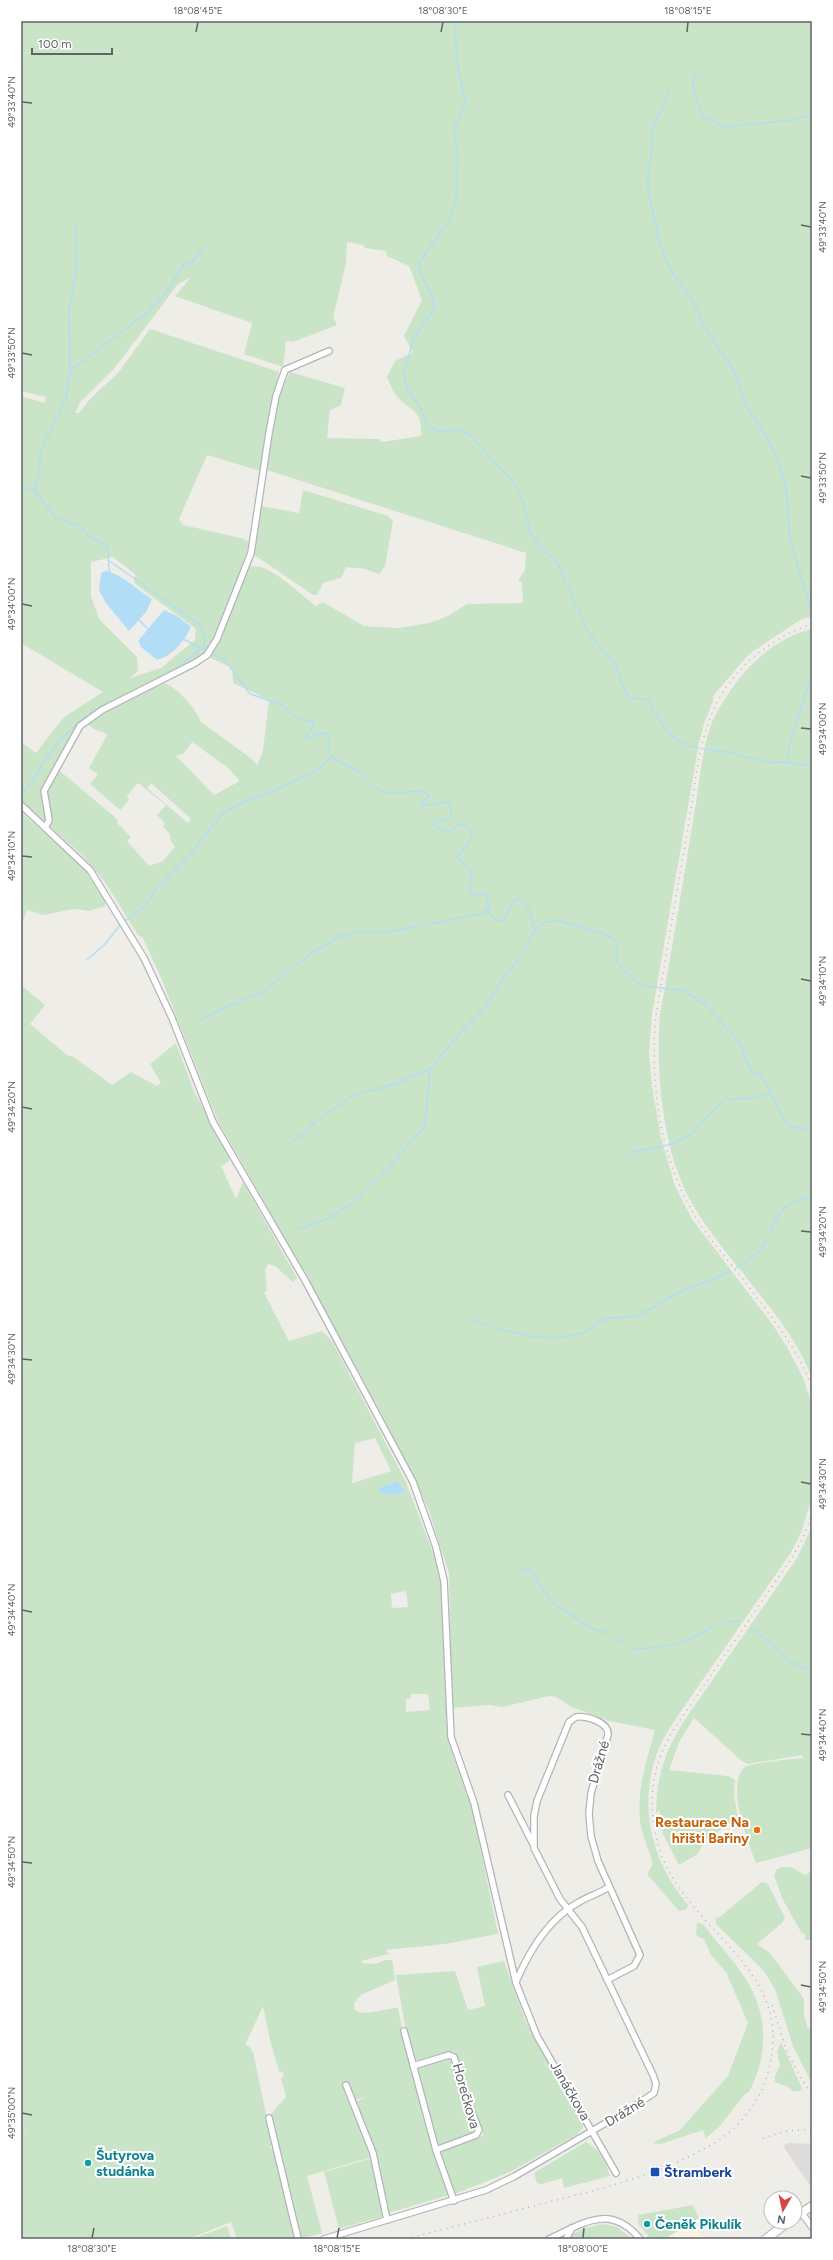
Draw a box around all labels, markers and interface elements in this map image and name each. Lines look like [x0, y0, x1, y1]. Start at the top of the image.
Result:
text: 18°08'45"E [173, 4, 223, 17]
text: 18°08'30"E [418, 4, 468, 17]
text: 18°08'15"E [664, 4, 712, 17]
scale bar [32, 30, 112, 56]
text: 100 m [38, 37, 72, 51]
text: 49°33'40"N [5, 76, 18, 128]
text: 49°33'40"N [816, 201, 829, 253]
text: 49°33'50"N [5, 327, 18, 379]
text: 49°33'50"N [816, 452, 829, 504]
text: 49°34'00"N [5, 578, 18, 630]
text: 49°34'00"N [816, 703, 829, 755]
text: 49°34'10"N [5, 831, 18, 881]
text: 49°34'10"N [816, 956, 829, 1006]
text: 49°34'20"N [5, 1081, 18, 1133]
text: 49°34'20"N [816, 1206, 829, 1258]
text: 49°34'30"N [5, 1333, 18, 1385]
text: 49°34'30"N [816, 1458, 829, 1510]
text: 49°34'40"N [5, 1584, 18, 1636]
text: 49°34'40"N [816, 1709, 829, 1761]
street label: Drážné [585, 1738, 613, 1785]
place label: Restaurace Na hřišti Bařiny [655, 1814, 750, 1847]
marker: Restaurace Na hřišti Bařiny [752, 1825, 762, 1835]
text: 49°34'50"N [5, 1836, 18, 1888]
text: 49°34'50"N [816, 1961, 829, 2013]
street label: Janáčkova [546, 2058, 594, 2124]
street label: Horečkova [449, 2061, 483, 2131]
text: 49°35'00"N [5, 2087, 18, 2139]
street label: Drážné [602, 2093, 648, 2131]
place label: Šutyrova studánka [96, 2147, 154, 2180]
marker: Šutyrova studánka [83, 2158, 93, 2168]
place label: Štramberk [664, 2164, 733, 2181]
marker: Štramberk [649, 2166, 661, 2178]
north arrow [763, 2190, 803, 2230]
text: N [776, 2212, 787, 2226]
place label: Čeněk Pikulík [655, 2216, 742, 2233]
marker: Čeněk Pikulík [642, 2219, 652, 2229]
text: 18°08'30"E [67, 2242, 117, 2255]
text: 18°08'15"E [313, 2242, 361, 2255]
text: 18°08'00"E [558, 2242, 608, 2255]

